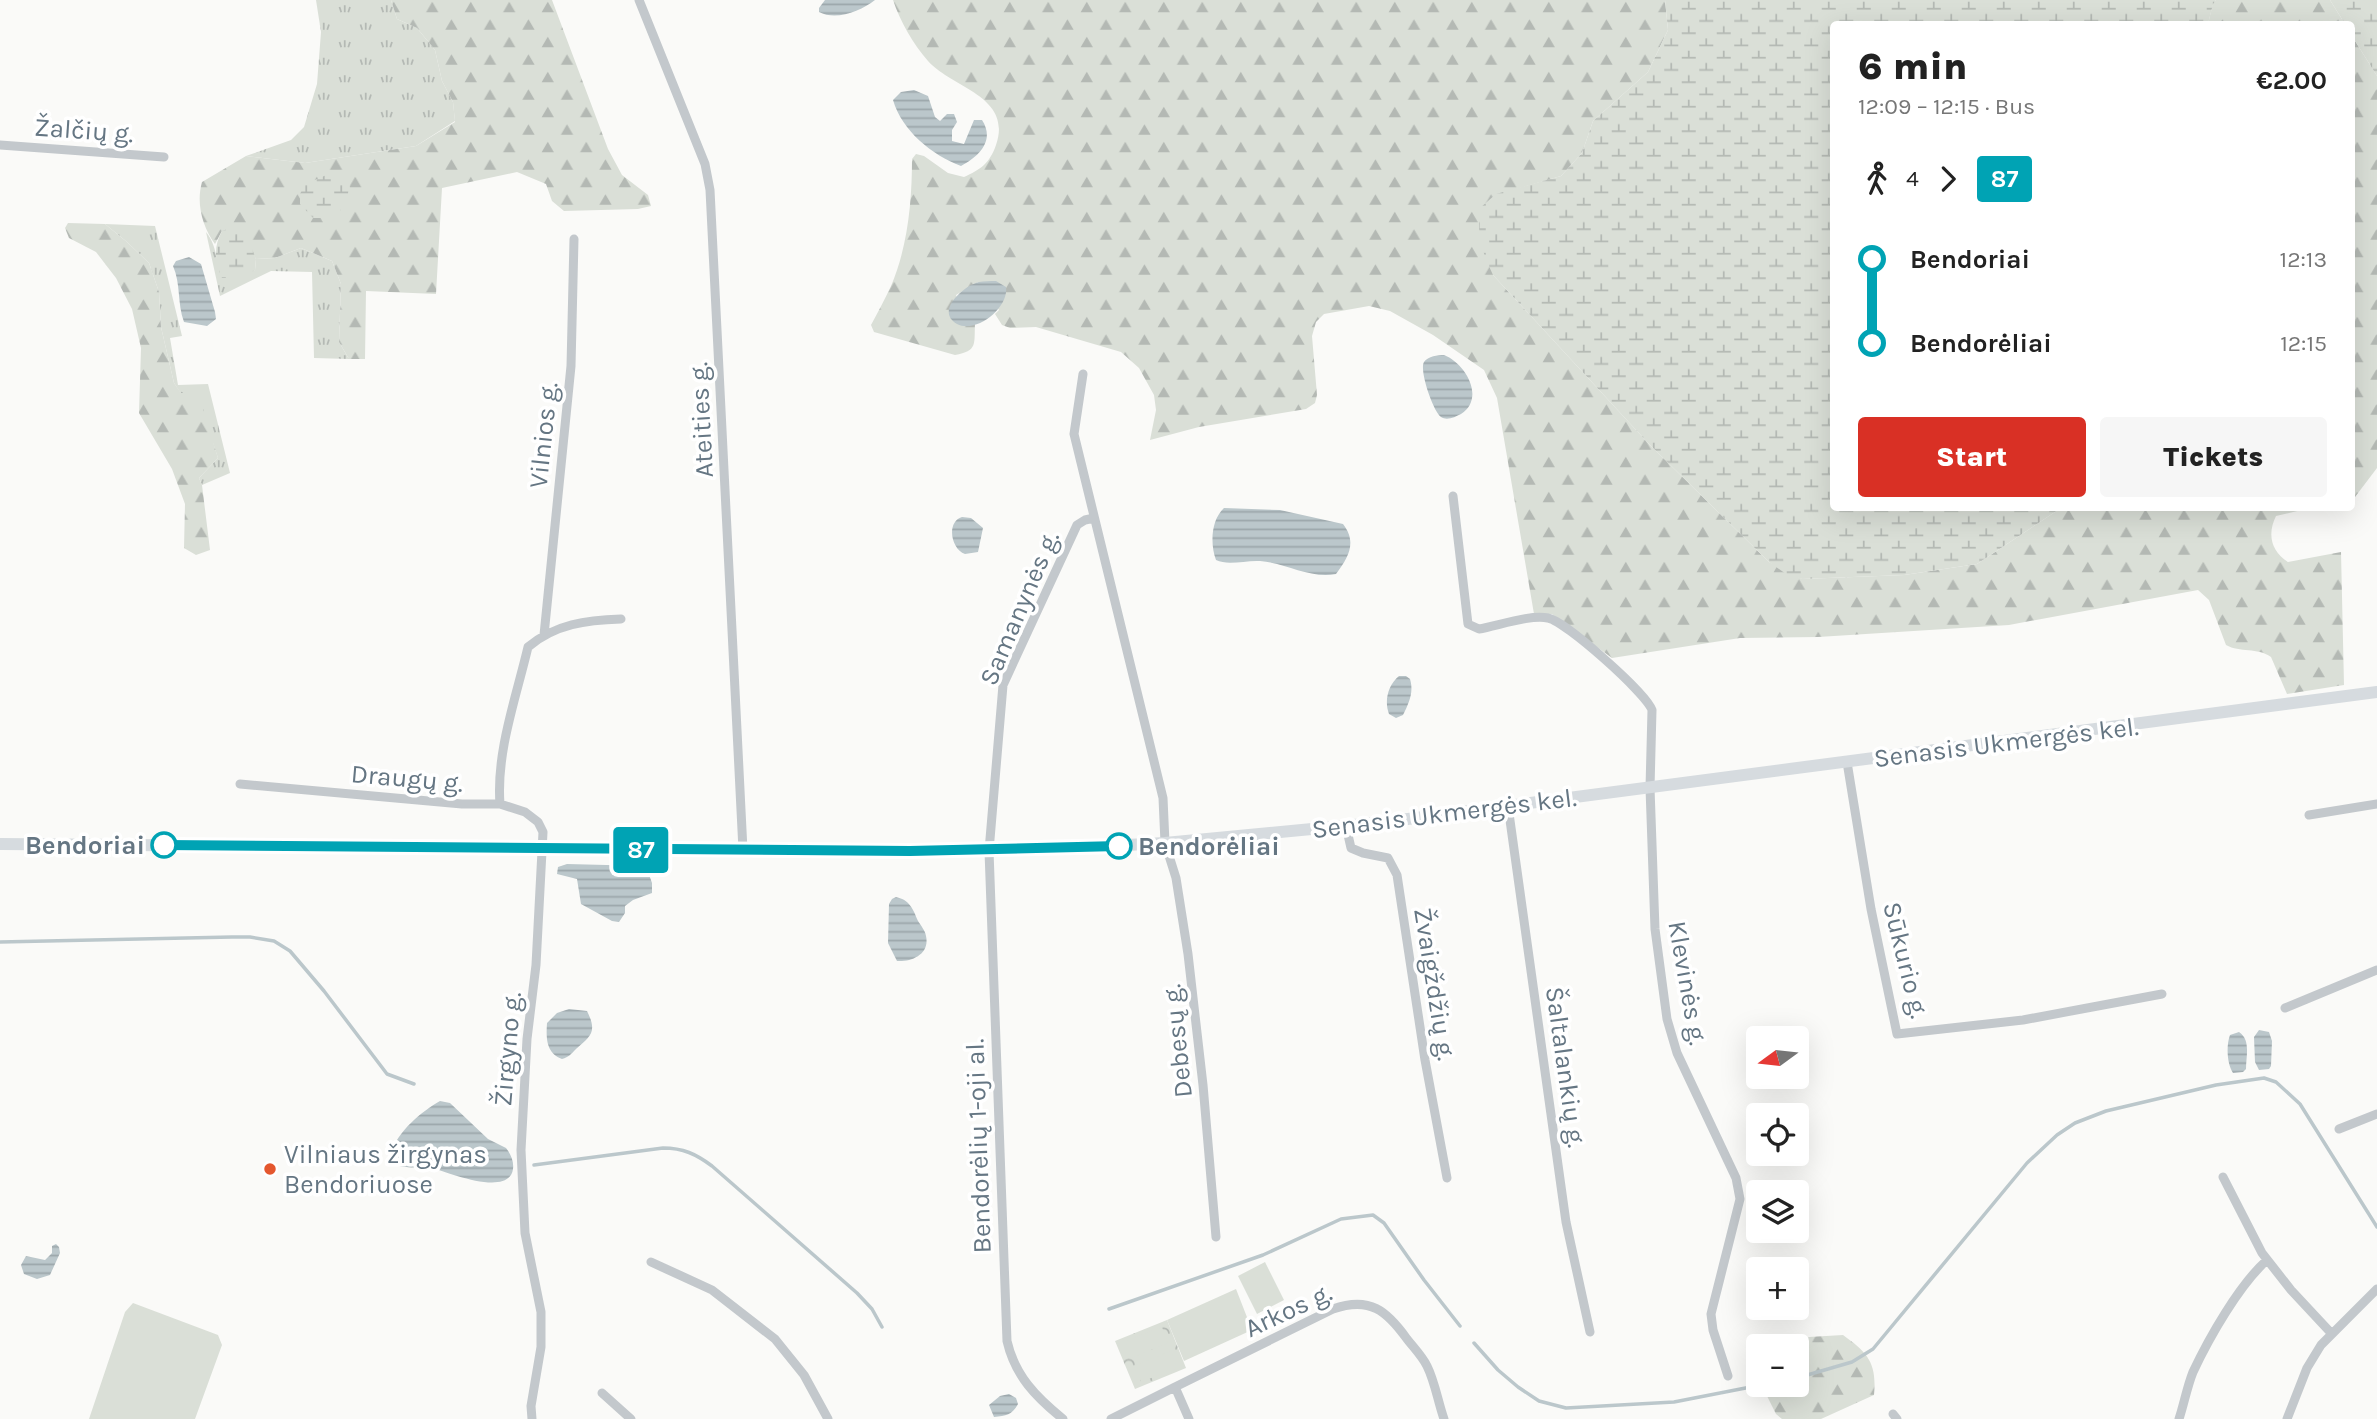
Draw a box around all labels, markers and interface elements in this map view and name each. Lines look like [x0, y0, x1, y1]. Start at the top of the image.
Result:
text: 6 min [1858, 44, 1967, 89]
text: €2.00 [2256, 65, 2327, 96]
text: 12:09 – 12:15 · Bus [1858, 93, 2035, 120]
street label: Žalčių g. [33, 112, 135, 149]
icon: walk [1858, 160, 1896, 198]
icon: forward [1929, 160, 1967, 198]
text: 4 [1906, 165, 1919, 192]
text: 87 [1991, 165, 2018, 193]
text: Bendoriai [1910, 244, 2030, 275]
text: 12:13 [2280, 246, 2327, 273]
text: Bendorėliai [1910, 328, 2052, 359]
text: 12:15 [2280, 330, 2327, 357]
street label: Ateities g. [683, 361, 720, 479]
street label: Vilnios g. [523, 380, 564, 490]
button: Start [1858, 417, 2086, 497]
button: Tickets [2100, 417, 2327, 497]
street label: Samanynės g. [973, 526, 1066, 690]
street label: Senasis Ukmergės kel. [1872, 711, 2140, 774]
street label: Draugų g. [350, 758, 464, 799]
street label: Senasis Ukmergės kel. [1310, 782, 1578, 845]
line badge: 87 [610, 827, 672, 873]
place label: Bendoriai [25, 830, 145, 861]
place label: Bendorėliai [1138, 831, 1280, 862]
marker: Bendoriai [151, 832, 177, 858]
marker: Bendorėliai [1106, 833, 1132, 859]
text: 87 [627, 836, 655, 864]
street label: Sūkurio g. [1876, 899, 1935, 1021]
street label: Žvaigždžių g. [1407, 905, 1462, 1063]
street label: Klevinės g. [1661, 919, 1714, 1048]
street label: Debesų g. [1156, 983, 1199, 1099]
street label: Šaltalankių g. [1539, 984, 1593, 1150]
street label: Žirgyno g. [487, 991, 528, 1108]
north arrow [1746, 1026, 1810, 1088]
map controls [1746, 1026, 1809, 1397]
street label: Bendorėlių 1-oji al. [959, 1038, 998, 1254]
button: locate [1746, 1103, 1809, 1166]
place label: Vilniaus žirgynas Bendoriuose [284, 1139, 487, 1200]
marker: Vilniaus žirgynas Bendoriuose [262, 1161, 278, 1177]
button: layers [1746, 1180, 1809, 1243]
button: + [1746, 1257, 1809, 1320]
street label: Arkos g. [1240, 1277, 1337, 1344]
button: − [1746, 1334, 1809, 1397]

